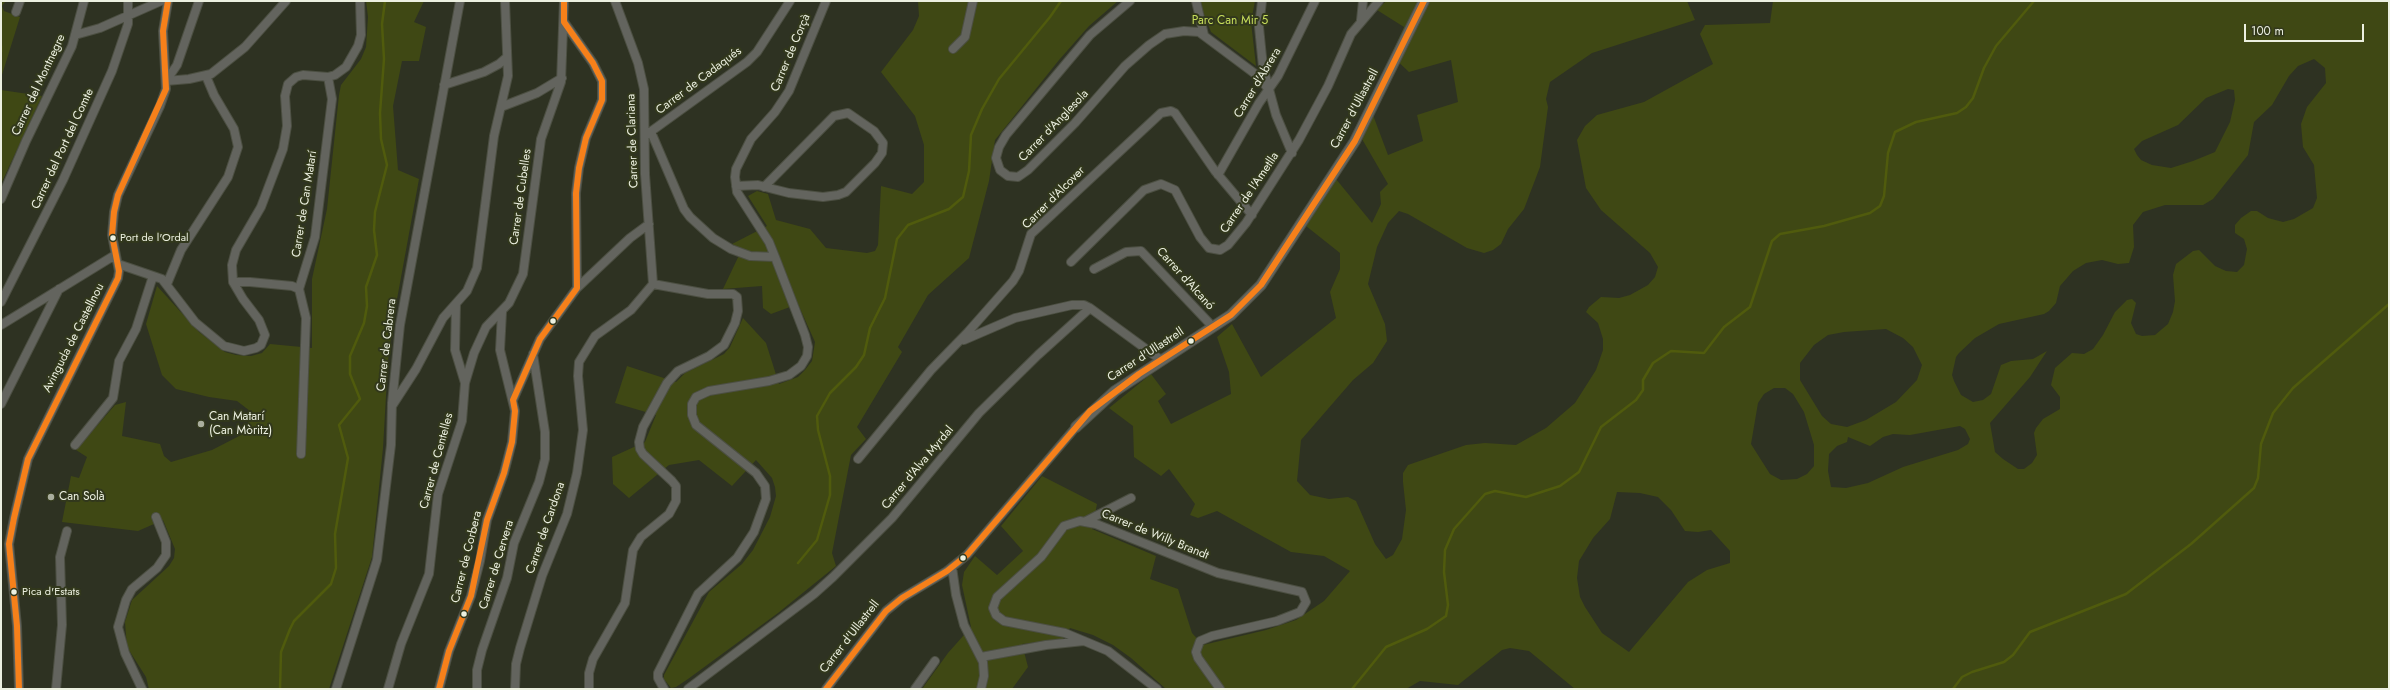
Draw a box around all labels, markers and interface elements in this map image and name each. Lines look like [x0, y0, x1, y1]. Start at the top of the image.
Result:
street label: Carrer de Corçà [768, 12, 814, 94]
park label: Parc Can Mir 5 [1192, 14, 1268, 28]
scale bar [2246, 16, 2366, 42]
text: 100 m [2251, 22, 2284, 40]
street label: Carrer del Montnegre [9, 32, 69, 138]
street label: Carrer de Cadaqués [653, 44, 745, 118]
street label: Carrer d'Abrera [1231, 45, 1285, 121]
street label: Carrer d'Ullastrell [1328, 67, 1382, 151]
street label: Carrer del Port del Comte [29, 86, 97, 212]
street label: Carrer d'Anglesola [1016, 87, 1092, 165]
street label: Carrer de Clariana [624, 94, 642, 188]
street label: Carrer de Cubelles [507, 148, 535, 246]
street label: Carrer de Can Matarí [289, 150, 321, 258]
street label: Carrer de l'Ametlla [1218, 150, 1282, 236]
street label: Carrer d'Alcover [1020, 164, 1088, 232]
place label: Port de l'Ordal [120, 231, 189, 245]
marker: Port de l'Ordal [108, 233, 118, 243]
street label: Carrer d'Alcanó [1153, 245, 1217, 313]
street label: Avinguda de Castellnou [40, 281, 108, 395]
street label: Carrer de Cabrera [374, 298, 400, 392]
unlabelled marker [548, 316, 558, 326]
street label: Carrer d'Ullastrell [1105, 325, 1187, 385]
unlabelled marker [1186, 336, 1196, 346]
place label: Can Matarí (Can Mòritz) [209, 410, 272, 438]
street label: Carrer de Centelles [417, 411, 457, 511]
marker: Can Matarí (Can Mòritz) [196, 419, 206, 429]
street label: Carrer d'Alva Myrdal [879, 423, 957, 513]
street label: Carrer de Cardona [524, 480, 568, 576]
place label: Can Solà [59, 490, 105, 504]
marker: Can Solà [46, 492, 56, 502]
street label: Carrer de Willy Brandt [1099, 507, 1211, 563]
street label: Carrer de Corbera [449, 509, 485, 605]
street label: Carrer de Cervera [477, 519, 517, 611]
unlabelled marker [958, 553, 968, 563]
place label: Pica d'Estats [22, 585, 80, 599]
marker: Pica d'Estats [9, 587, 19, 597]
street label: Carrer d'Ullastrell [817, 598, 883, 676]
unlabelled marker [459, 609, 469, 619]

